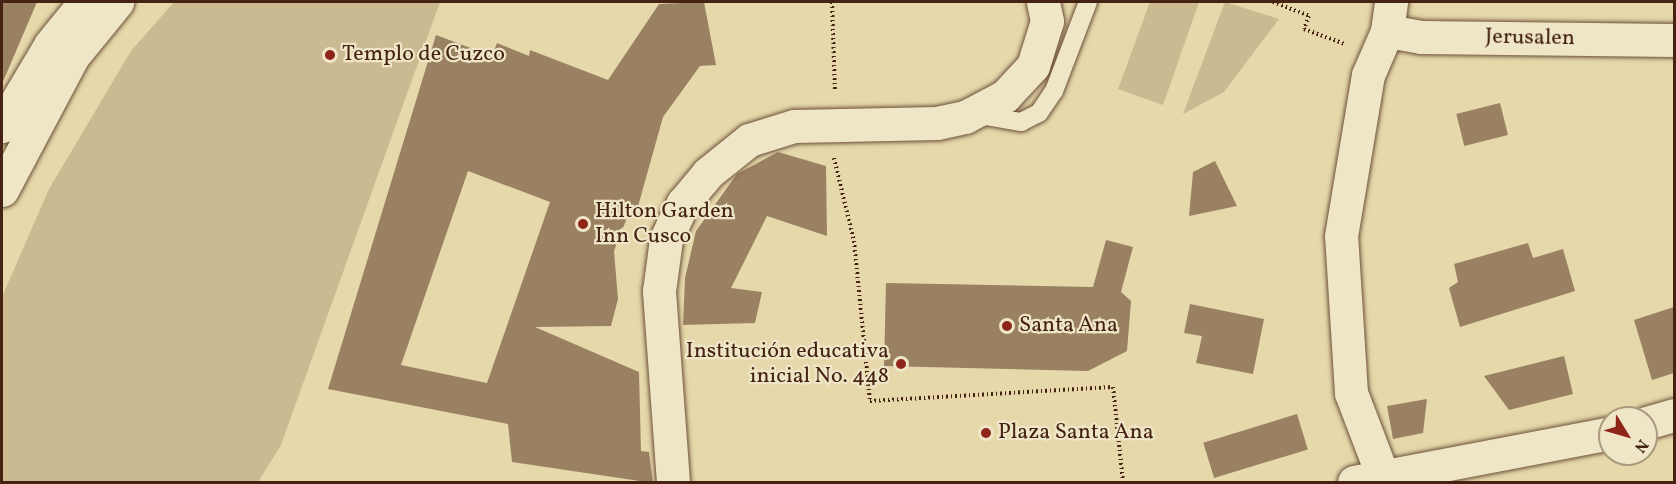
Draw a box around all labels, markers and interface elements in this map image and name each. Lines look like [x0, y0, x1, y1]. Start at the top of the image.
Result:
street label: Jerusalen [1485, 24, 1575, 52]
place label: Templo de Cuzco [342, 42, 505, 68]
marker: Templo de Cuzco [323, 48, 337, 62]
place label: Hilton Garden Inn Cusco [595, 198, 734, 249]
marker: Hilton Garden Inn Cusco [576, 217, 590, 231]
place label: Santa Ana [1019, 313, 1118, 339]
marker: Santa Ana [1000, 319, 1014, 333]
place label: Institución educativa inicial No. 448 [686, 338, 889, 390]
marker: Institución educativa inicial No. 448 [894, 357, 908, 371]
north arrow [1598, 406, 1658, 466]
place label: Plaza Santa Ana [998, 420, 1154, 446]
marker: Plaza Santa Ana [979, 426, 993, 440]
text: N [1628, 434, 1653, 457]

